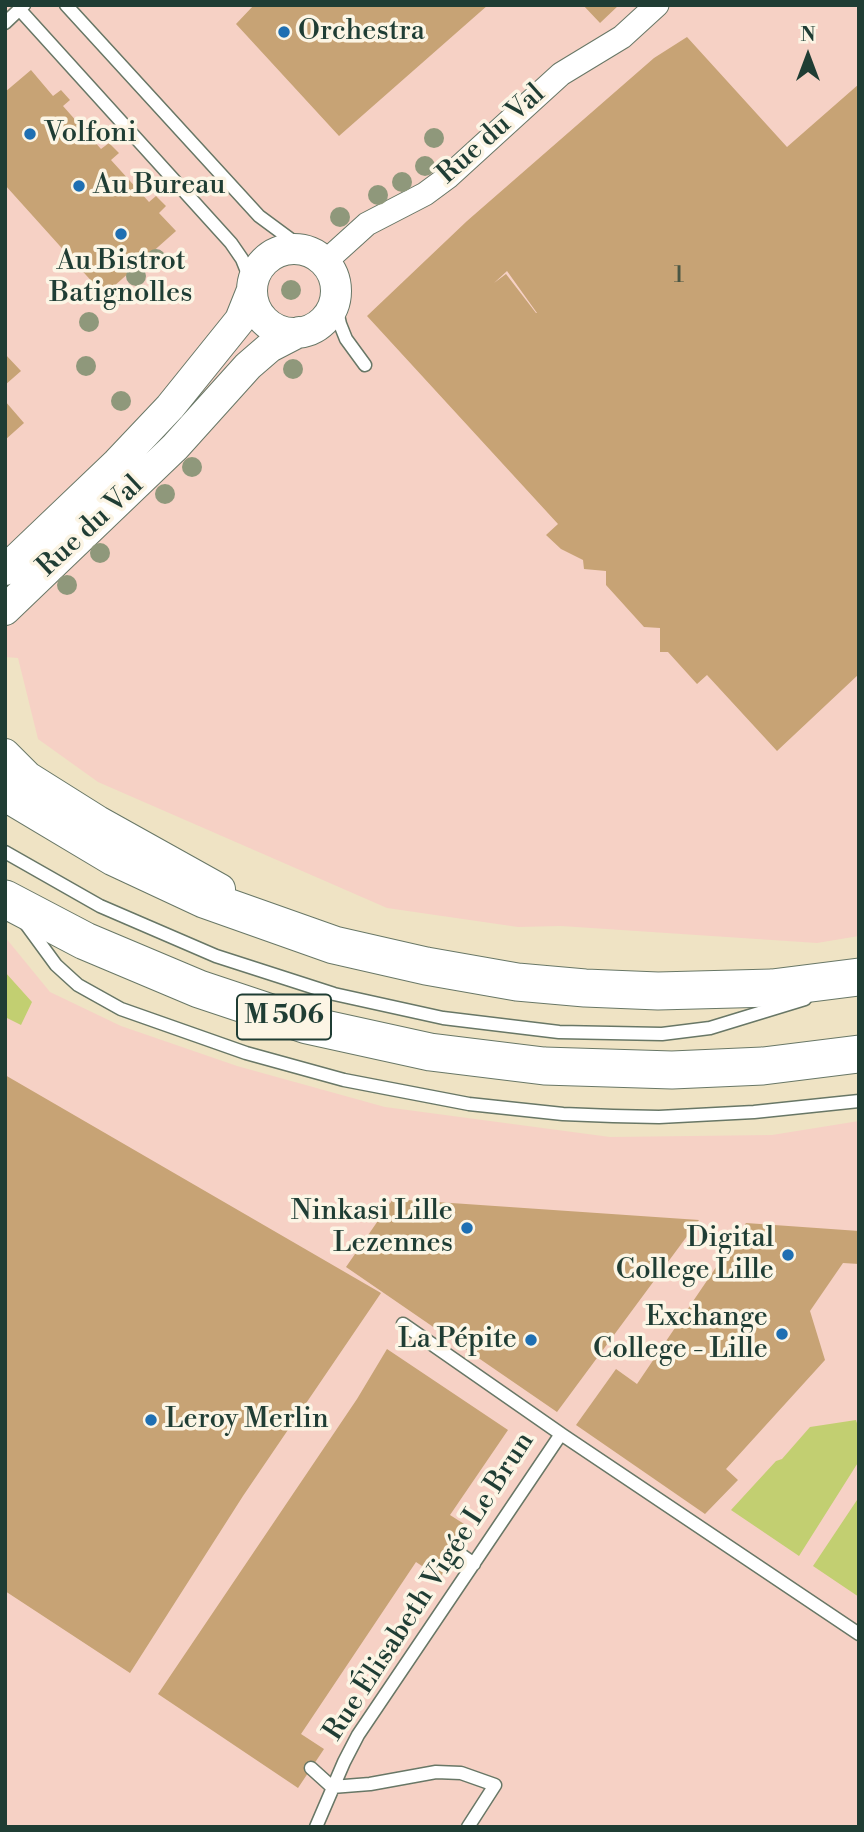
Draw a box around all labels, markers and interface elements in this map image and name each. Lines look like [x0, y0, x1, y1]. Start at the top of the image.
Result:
place label: Orchestra [298, 15, 425, 49]
north arrow [773, 21, 843, 91]
text: N [800, 23, 816, 47]
marker: Orchestra [276, 24, 292, 40]
street label: Rue du Val [431, 78, 553, 192]
place label: Volfoni [44, 117, 137, 151]
marker: Volfoni [22, 126, 38, 142]
place label: Au Bureau [93, 169, 225, 203]
marker: Au Bureau [71, 178, 87, 194]
marker: Au Bistrot Batignolles [113, 226, 129, 242]
place label: Au Bistrot Batignolles [50, 245, 192, 311]
house number: 1 [674, 262, 684, 290]
street label: Rue du Val [31, 469, 151, 585]
road number: M 506 [237, 994, 331, 1040]
place label: Ninkasi Lille Lezennes [291, 1195, 453, 1261]
marker: Ninkasi Lille Lezennes [459, 1220, 475, 1236]
place label: Digital College Lille [616, 1222, 774, 1288]
marker: Digital College Lille [780, 1247, 796, 1263]
place label: Exchange College - Lille [593, 1301, 768, 1367]
place label: La Pépite [398, 1323, 517, 1357]
marker: Exchange College - Lille [774, 1326, 790, 1342]
marker: La Pépite [523, 1332, 539, 1348]
place label: Leroy Merlin [165, 1403, 329, 1437]
marker: Leroy Merlin [143, 1412, 159, 1428]
street label: Rue Élisabeth Vigée Le Brun [318, 1427, 542, 1747]

